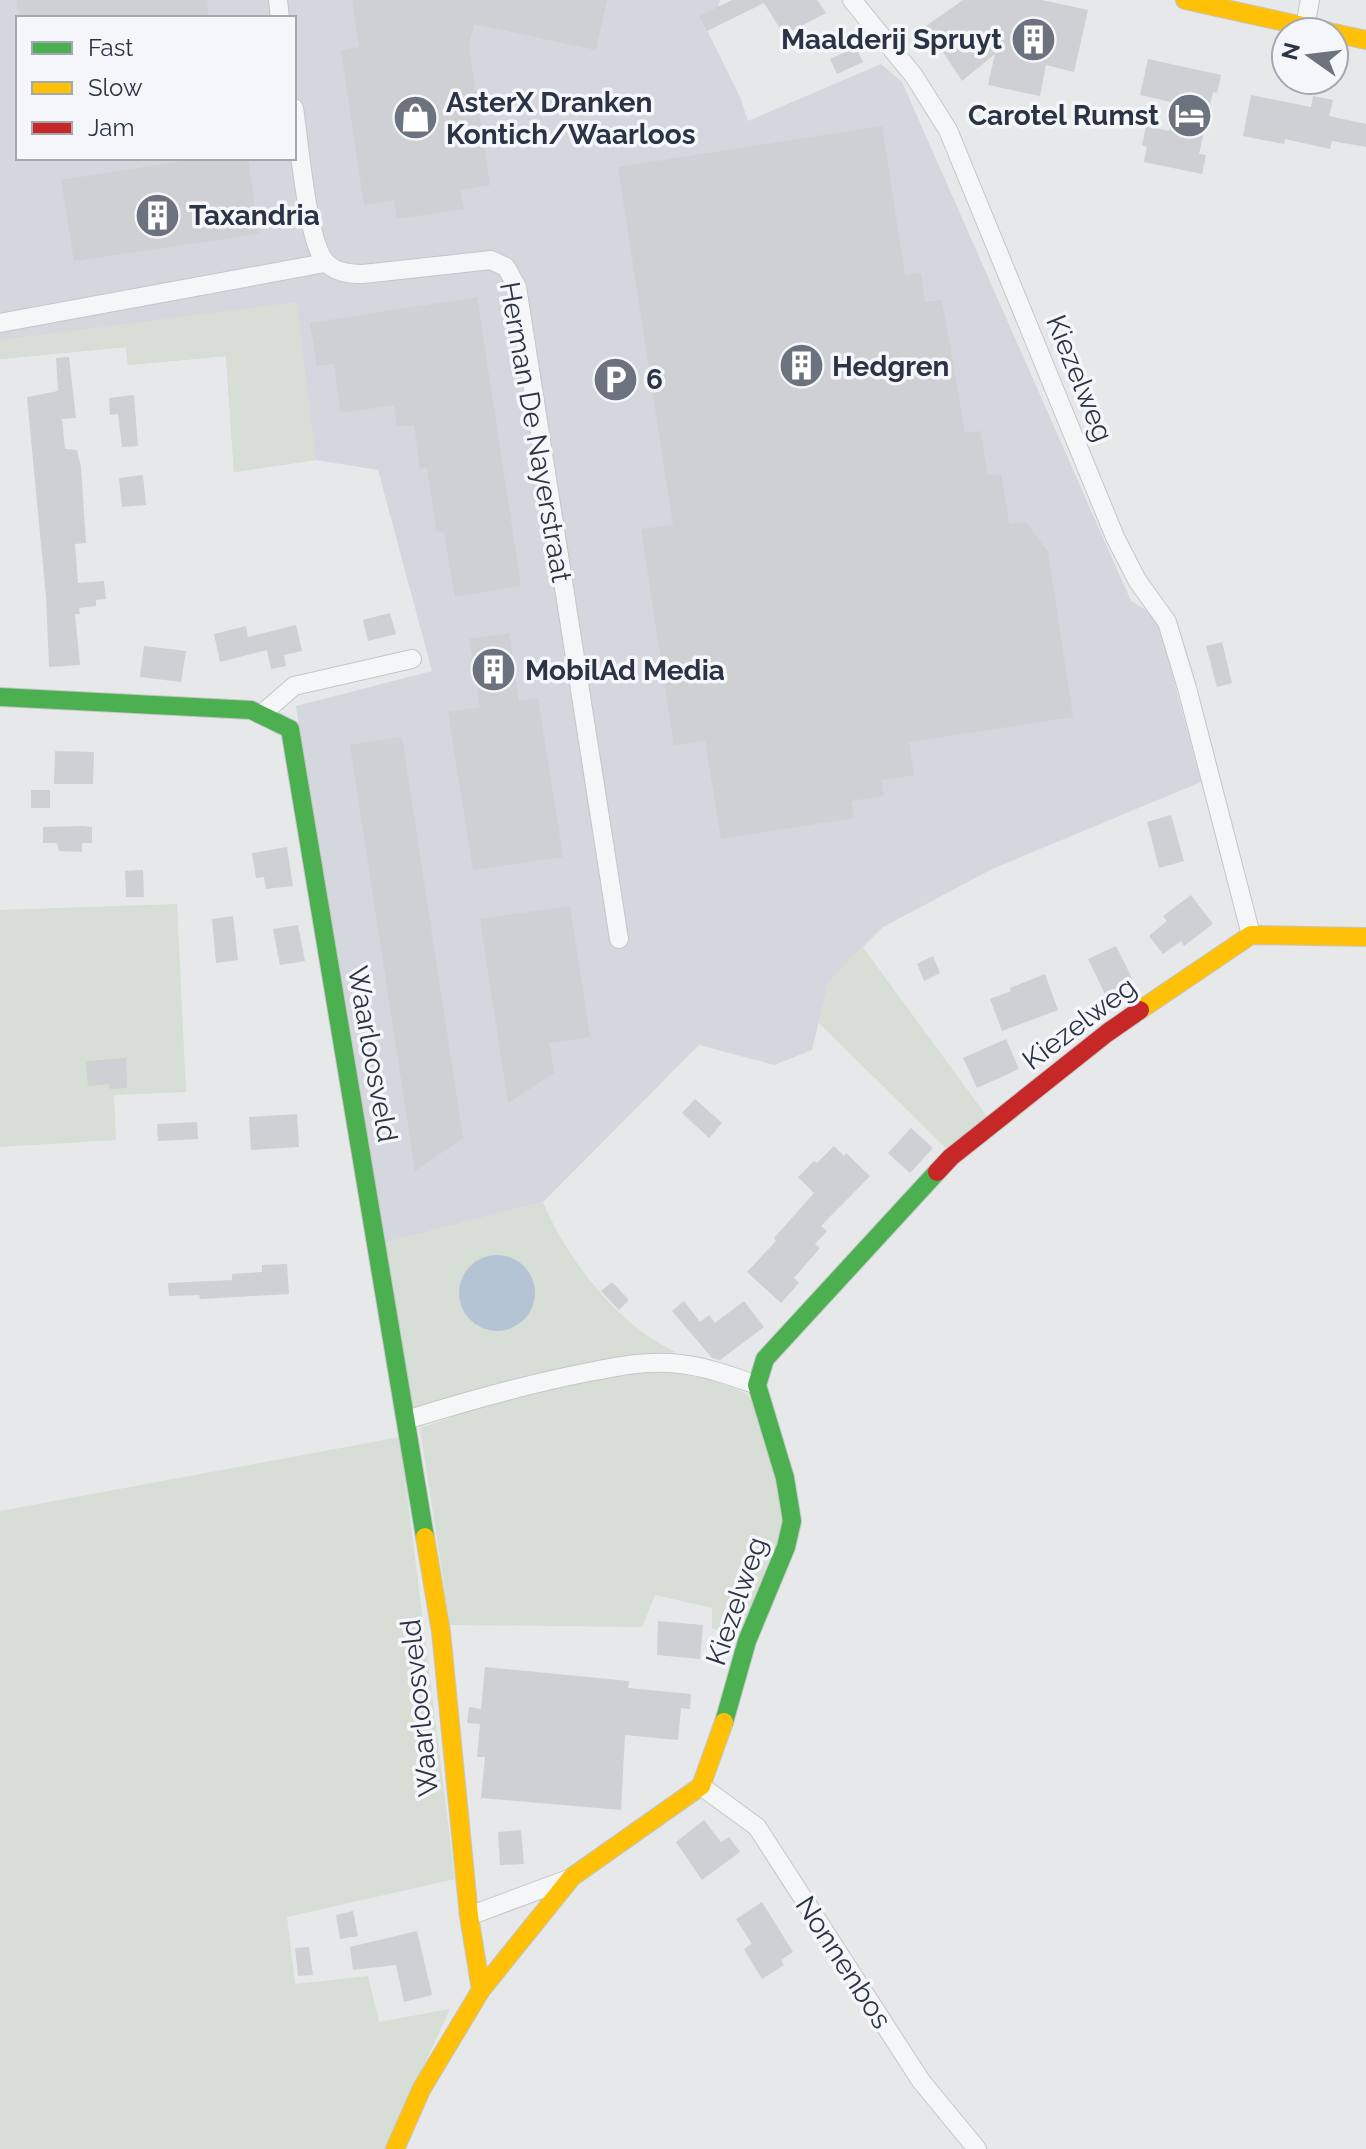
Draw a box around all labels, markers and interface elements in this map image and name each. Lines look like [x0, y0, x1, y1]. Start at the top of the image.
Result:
building icon: Maalderij Spruyt [1009, 15, 1057, 63]
legend [16, 16, 296, 160]
north arrow [1270, 16, 1350, 96]
place label: Maalderij Spruyt [781, 23, 1002, 56]
text: Fast [88, 33, 133, 62]
text: N [1276, 40, 1305, 62]
text: Slow [88, 73, 143, 102]
place label: AsterX Dranken Kontich/Waarloos [446, 86, 695, 151]
hotel icon: Carotel Rumst [1166, 91, 1214, 139]
shop icon: AsterX Dranken Kontich/Waarloos [391, 94, 439, 142]
place label: Carotel Rumst [968, 99, 1159, 132]
text: Jam [88, 113, 134, 142]
building icon: Taxandria [134, 191, 182, 239]
place label: Taxandria [189, 199, 320, 232]
street label: Herman De Nayerstraat [493, 279, 578, 585]
street label: Kiezelweg [1039, 310, 1120, 446]
building icon: Hedgren [777, 342, 825, 390]
place label: Hedgren [832, 350, 950, 383]
parking icon: 6 [591, 355, 639, 403]
place label: 6 [646, 363, 663, 396]
building icon: MobilAd Media [470, 646, 518, 694]
place label: MobilAd Media [525, 654, 725, 687]
street label: Waarloosveld [341, 963, 404, 1145]
street label: Kiezelweg [1016, 970, 1143, 1077]
street label: Kiezelweg [699, 1533, 774, 1670]
street label: Waarloosveld [394, 1618, 445, 1798]
street label: Nonnenbos [789, 1890, 899, 2035]

